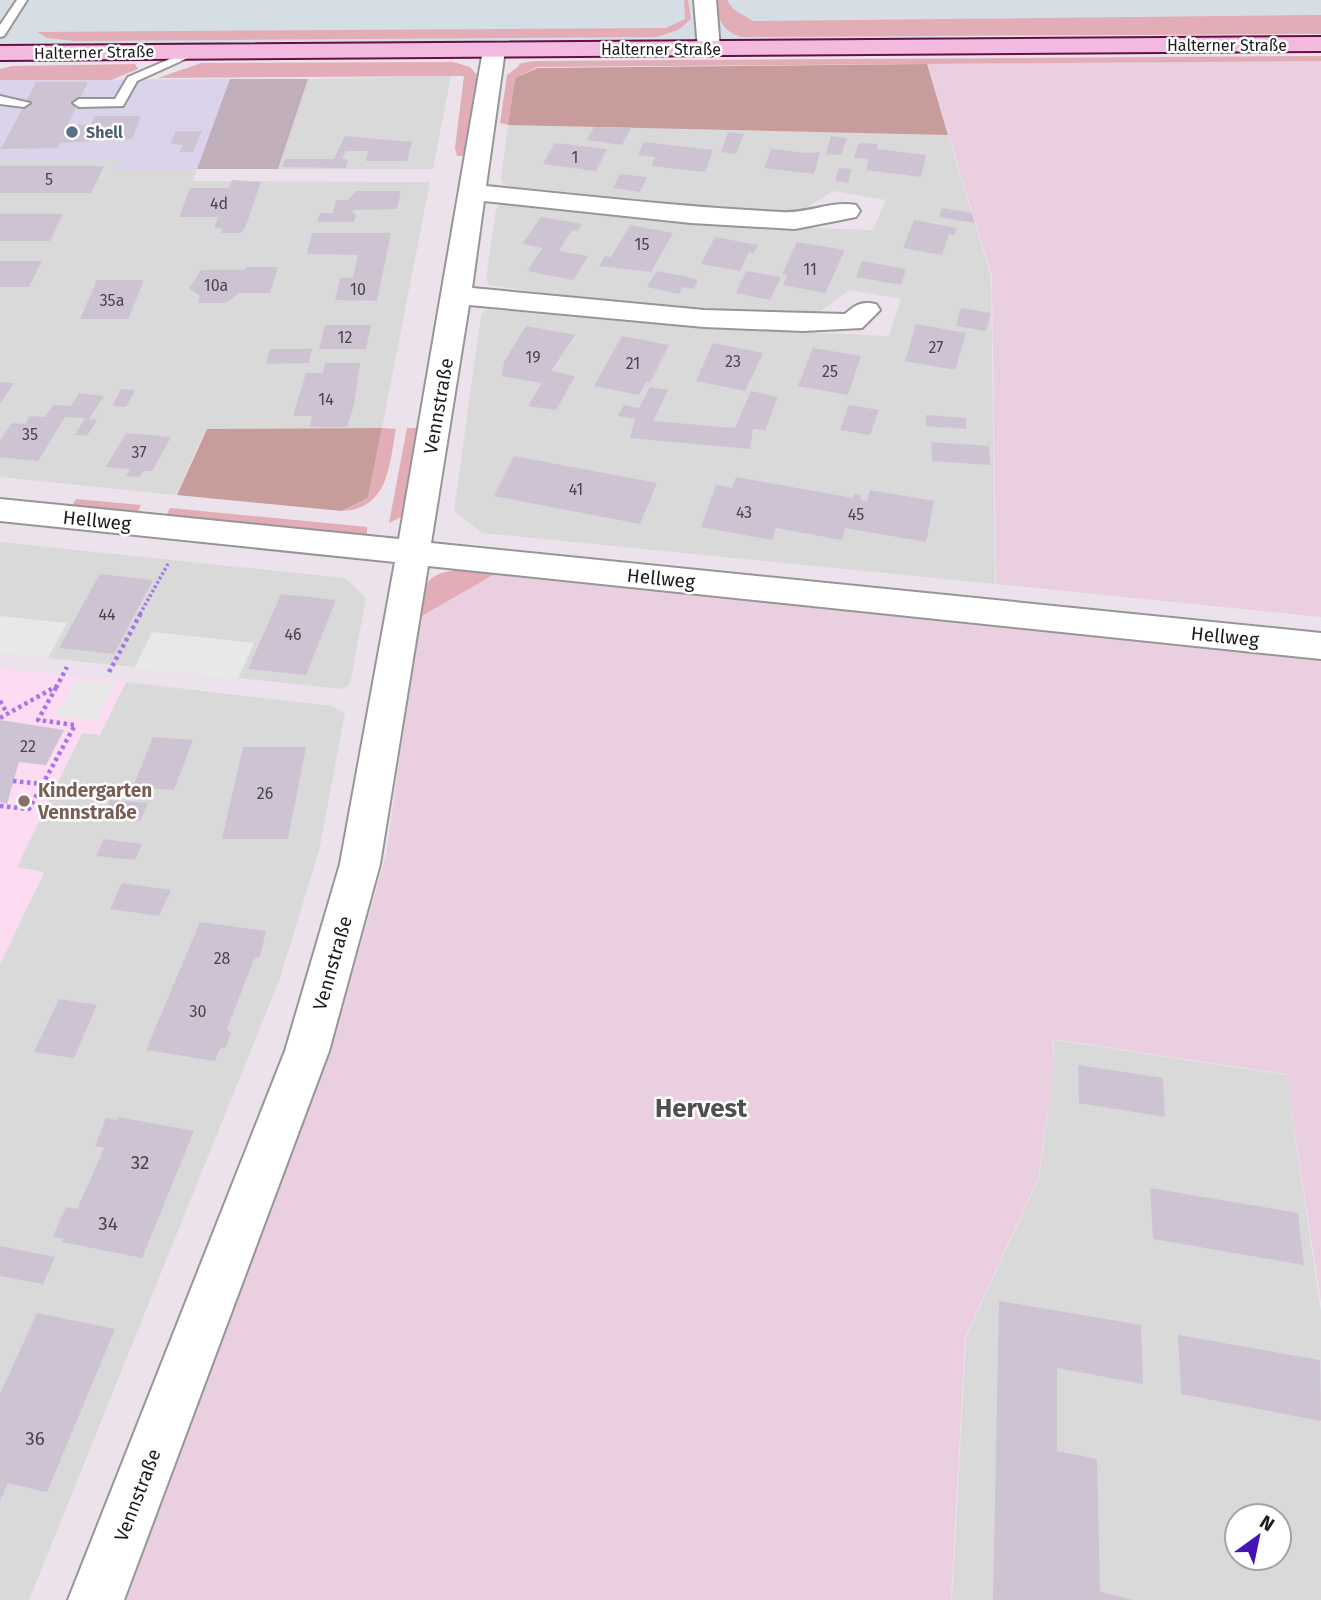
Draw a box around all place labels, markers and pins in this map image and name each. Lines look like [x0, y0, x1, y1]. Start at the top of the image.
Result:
place label: Shell [86, 123, 123, 142]
marker: Shell [64, 124, 80, 140]
place label: Kindergarten Vennstraße [37, 779, 152, 824]
marker: Kindergarten Vennstraße [16, 793, 32, 809]

